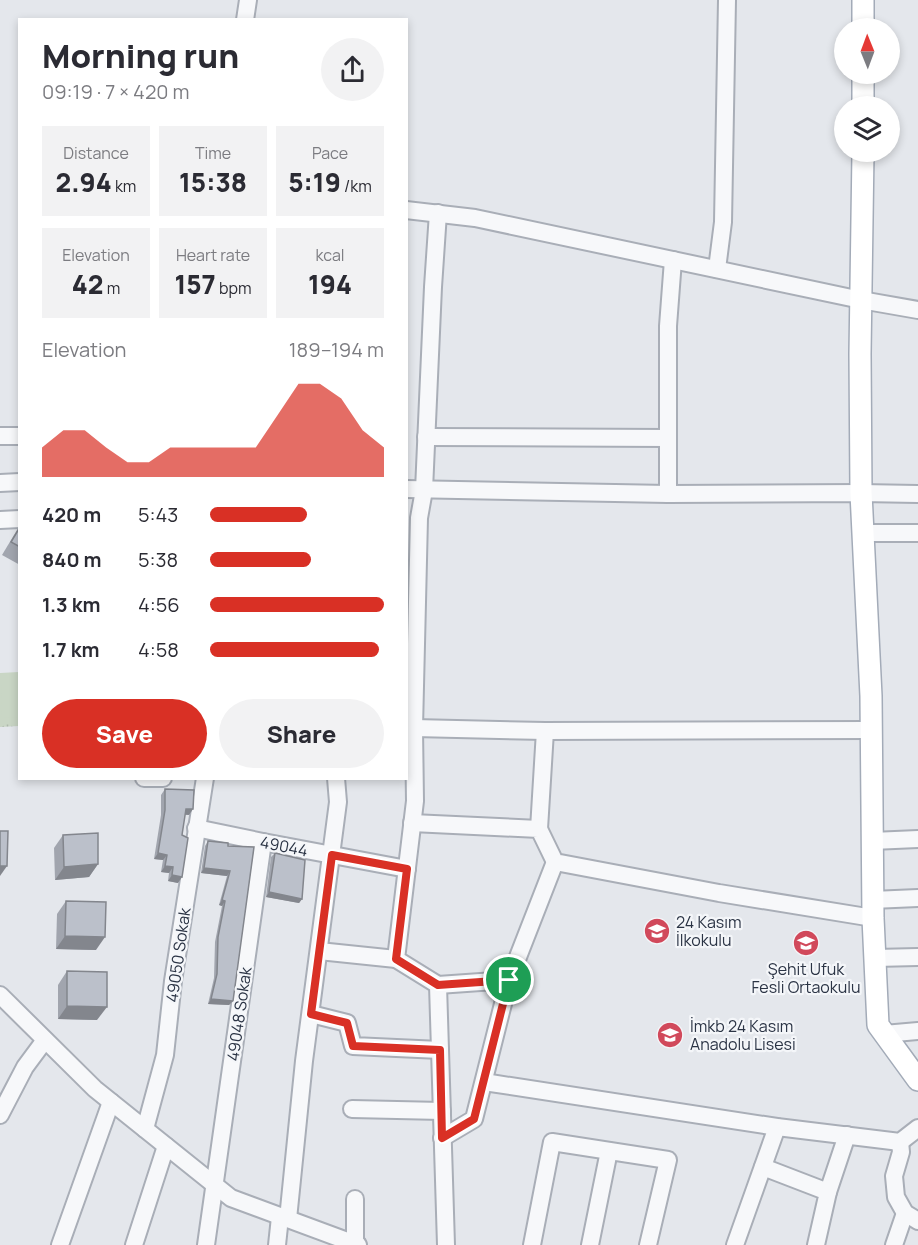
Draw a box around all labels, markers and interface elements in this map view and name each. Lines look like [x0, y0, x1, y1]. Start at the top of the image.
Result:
north arrow [834, 18, 900, 84]
map controls [834, 18, 900, 162]
text: Morning run [42, 33, 239, 78]
button: share [321, 38, 384, 101]
text: 09:19 · 7 × 420 m [42, 78, 189, 105]
button: layers [834, 96, 900, 162]
text: Distance [63, 142, 129, 164]
text: Time [195, 142, 231, 164]
text: Pace [312, 142, 348, 164]
text: 2.94 [56, 164, 112, 200]
text: 15:38 [179, 164, 247, 200]
text: 5:19 [288, 164, 341, 200]
text: km [112, 175, 136, 197]
text: /km [341, 175, 372, 197]
text: Elevation [62, 244, 130, 266]
text: Heart rate [176, 244, 250, 266]
text: kcal [315, 244, 345, 266]
text: 42 [72, 266, 103, 302]
text: 157 [175, 266, 216, 302]
text: 194 [308, 266, 352, 302]
text: m [103, 277, 120, 299]
text: bpm [216, 277, 251, 299]
text: Elevation [42, 336, 126, 363]
text: 189–194 m [289, 336, 384, 363]
text: 420 m [42, 501, 101, 528]
text: 5:43 [138, 501, 178, 528]
text: 840 m [42, 546, 102, 573]
text: 5:38 [138, 546, 178, 573]
text: 1.3 km [42, 591, 100, 618]
text: 4:56 [138, 591, 180, 618]
text: 1.7 km [42, 636, 99, 663]
text: 4:58 [138, 636, 179, 663]
button: Save [42, 699, 207, 768]
button: Share [219, 699, 384, 768]
street label: 49044 [258, 831, 310, 861]
street label: 49050 Sokak [160, 905, 196, 1004]
place label: 24 Kasım İlkokulu [676, 911, 742, 951]
school or university icon: 24 Kasım İlkokulu [642, 916, 672, 946]
school or university icon: Şehit Ufuk Fesli Ortaokulu [791, 928, 821, 958]
pin [483, 954, 534, 1005]
place label: Şehit Ufuk Fesli Ortaokulu [751, 958, 861, 998]
icon: arrive [492, 963, 525, 996]
street label: 49048 Sokak [221, 964, 257, 1063]
place label: İmkb 24 Kasım Anadolu Lisesi [690, 1015, 796, 1055]
school or university icon: İmkb 24 Kasım Anadolu Lisesi [655, 1020, 685, 1050]

